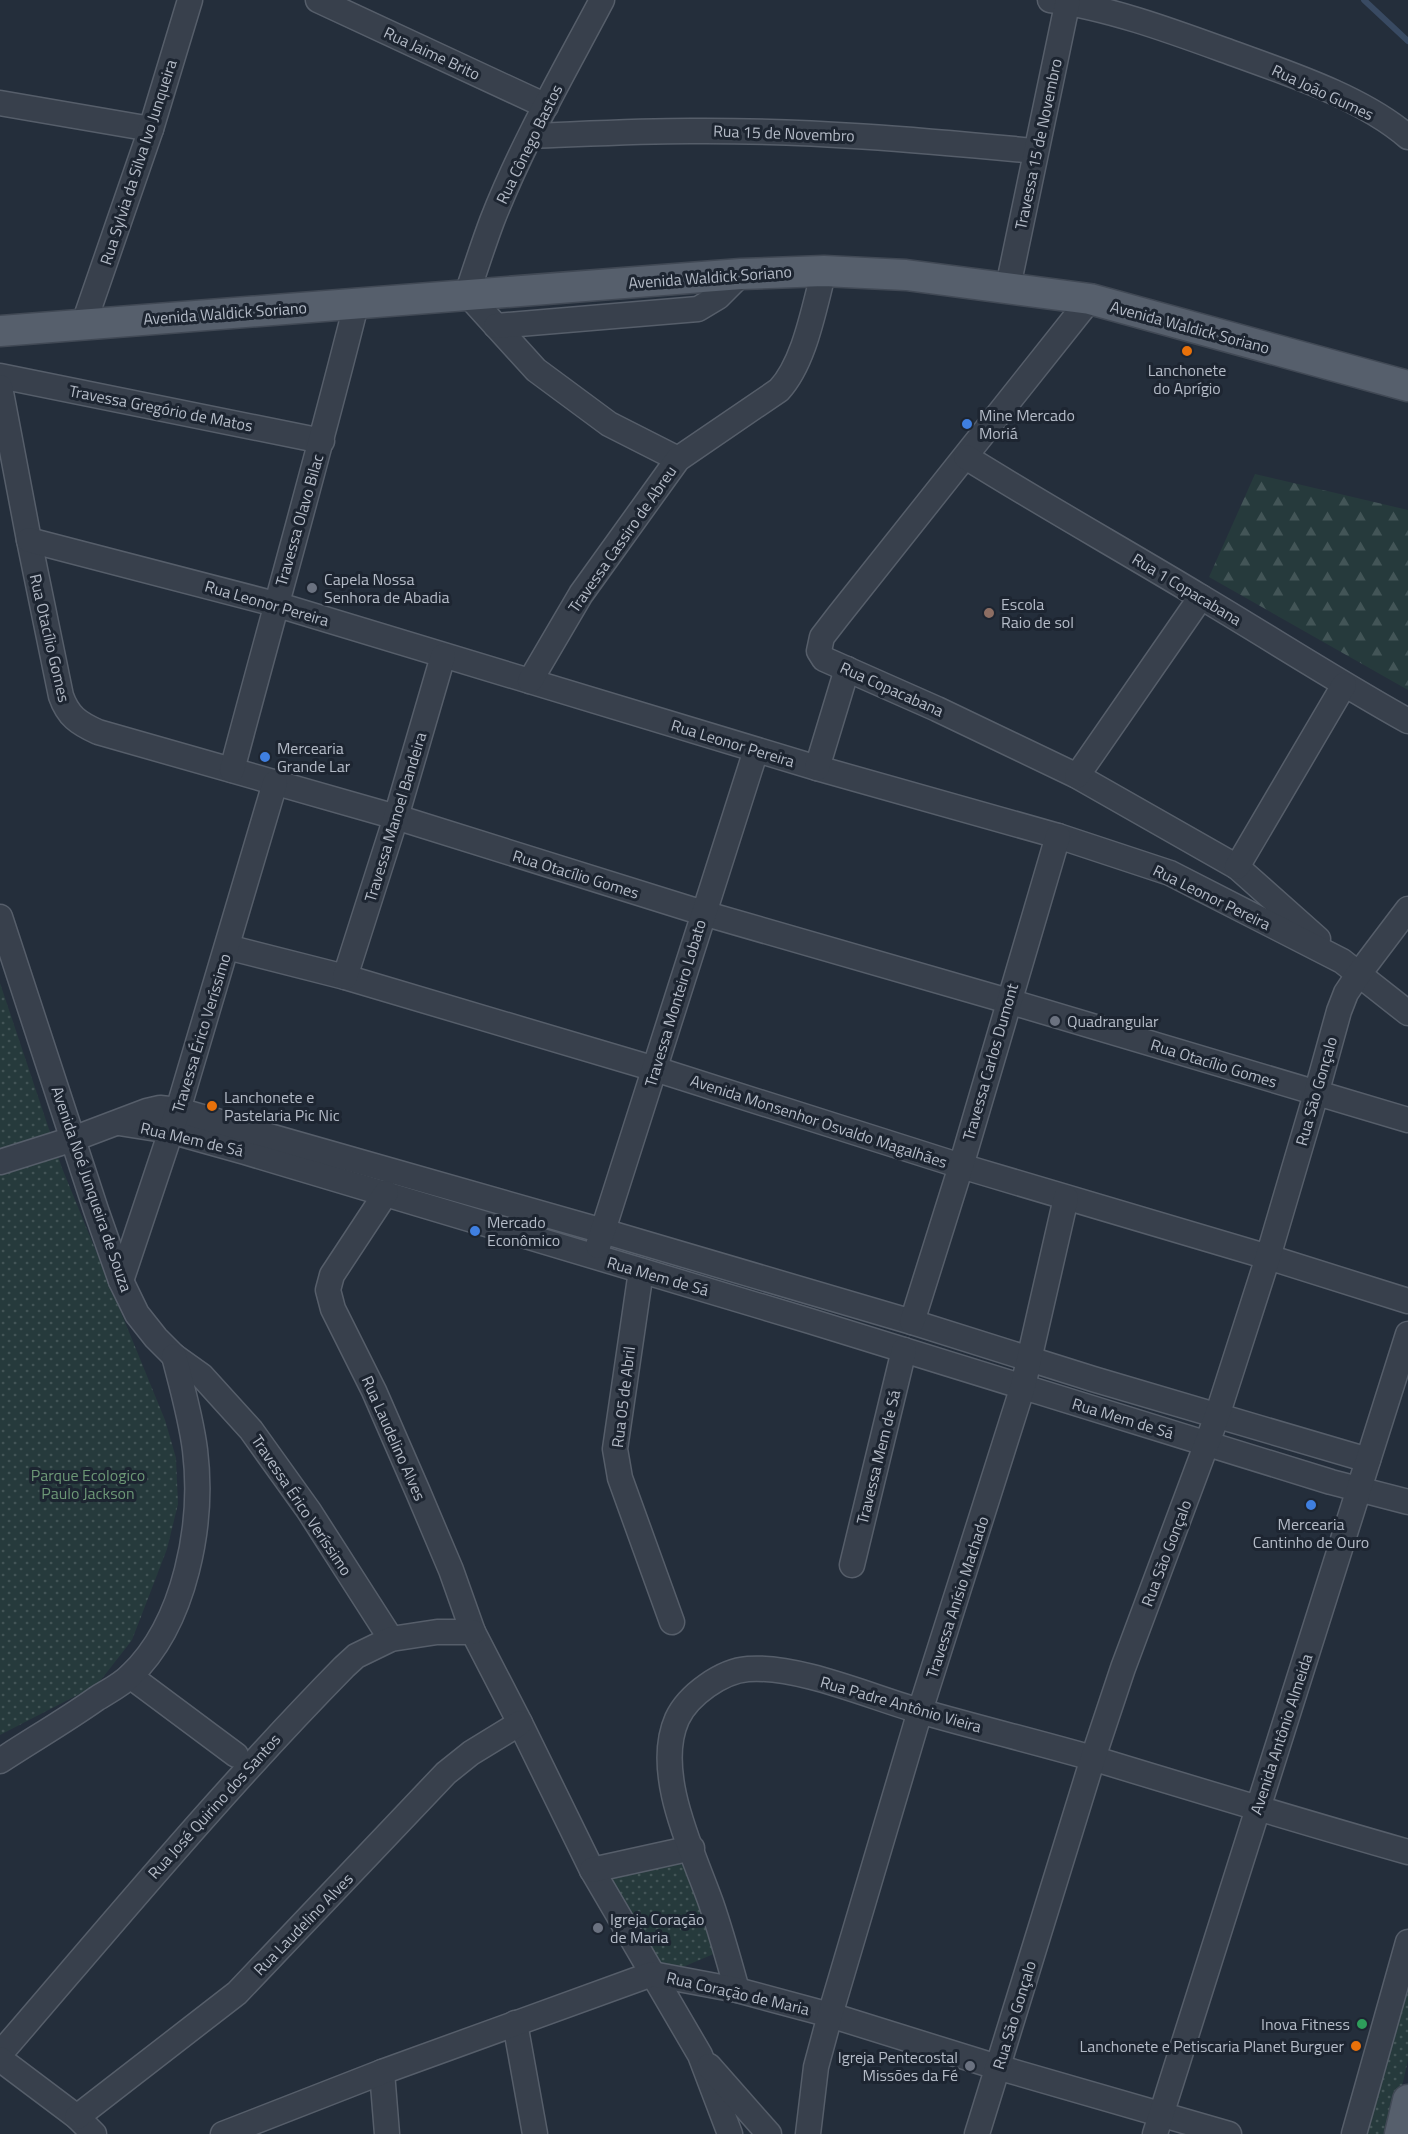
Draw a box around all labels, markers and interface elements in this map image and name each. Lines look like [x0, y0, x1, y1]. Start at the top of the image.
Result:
street label: Rua Jaime Brito [380, 20, 484, 86]
street label: Rua Sylvia da Silva Ivo Junqueira [93, 56, 183, 268]
street label: Travessa 15 de Novembro [1008, 56, 1068, 232]
street label: Rua João Gumes [1268, 58, 1378, 126]
street label: Rua Cônego Bastos [490, 80, 568, 208]
street label: Rua 15 de Novembro [713, 119, 855, 147]
street label: Avenida Waldick Soriano [627, 259, 793, 295]
street label: Avenida Waldick Soriano [1108, 294, 1272, 360]
street label: Avenida Waldick Soriano [142, 295, 308, 331]
marker: Lanchonete do Aprígio [1180, 344, 1194, 358]
place label: Lanchonete do Aprígio [1148, 358, 1226, 400]
street label: Travessa Gregório de Matos [67, 378, 255, 438]
place label: Mine Mercado Moriá [979, 403, 1075, 445]
marker: Mine Mercado Moriá [960, 417, 974, 431]
street label: Travessa Olavo Bilac [269, 451, 329, 589]
street label: Travessa Cassiro de Abreu [562, 460, 682, 618]
street label: Rua 1 Copacabana [1128, 547, 1246, 631]
place label: Capela Nossa Senhora de Abadia [324, 567, 449, 609]
street label: Rua Otacílio Gomes [24, 571, 76, 705]
street label: Rua Leonor Pereira [202, 574, 332, 632]
marker: Capela Nossa Senhora de Abadia [305, 581, 319, 595]
place label: Escola Raio de sol [1001, 592, 1074, 634]
marker: Escola Raio de sol [982, 606, 996, 620]
street label: Rua Copacabana [836, 655, 948, 723]
street label: Rua Leonor Pereira [668, 713, 798, 773]
street label: Travessa Manoel Bandeira [358, 729, 432, 905]
place label: Mercearia Grande Lar [277, 736, 351, 778]
marker: Mercearia Grande Lar [258, 750, 272, 764]
street label: Rua Otacílio Gomes [510, 843, 642, 905]
street label: Rua Leonor Pereira [1149, 858, 1275, 936]
street label: Travessa Monteiro Lobato [638, 916, 712, 1090]
street label: Travessa Érico Veríssimo [165, 950, 237, 1116]
street label: Travessa Carlos Dumont [956, 980, 1024, 1144]
place label: Quadrangular [1067, 1009, 1159, 1033]
marker: Quadrangular [1048, 1014, 1062, 1028]
street label: Rua Otacílio Gomes [1148, 1032, 1280, 1094]
street label: Rua São Gonçalo [1289, 1034, 1343, 1148]
street label: Avenida Monsenhor Osvaldo Magalhães [688, 1068, 950, 1174]
street label: Avenida Noé Junqueira de Souza [45, 1083, 139, 1295]
place label: Lanchonete e Pastelaria Pic Nic [224, 1085, 340, 1127]
marker: Lanchonete e Pastelaria Pic Nic [205, 1099, 219, 1113]
street label: Rua Mem de Sá [138, 1116, 246, 1162]
place label: Mercado Econômico [487, 1210, 560, 1252]
marker: Mercado Econômico [468, 1224, 482, 1238]
street label: Rua Mem de Sá [604, 1250, 712, 1302]
street label: Rua 05 de Abril [605, 1345, 641, 1449]
street label: Rua Laudelino Alves [356, 1372, 432, 1504]
street label: Travessa Mem de Sá [850, 1387, 906, 1527]
street label: Rua Mem de Sá [1069, 1391, 1177, 1445]
street label: Travessa Érico Veríssimo [246, 1430, 358, 1580]
park label: Parque Ecologico Paulo Jackson [31, 1463, 145, 1505]
street label: Rua São Gonçalo [1135, 1496, 1197, 1610]
marker: Mercearia Cantinho de Ouro [1304, 1498, 1318, 1512]
place label: Mercearia Cantinho de Ouro [1253, 1512, 1369, 1554]
street label: Travessa Anísio Machado [919, 1513, 995, 1681]
street label: Avenida Antônio Almeida [1244, 1650, 1318, 1818]
street label: Rua Padre Antônio Vieira [817, 1669, 985, 1739]
street label: Rua José Quirino dos Santos [142, 1728, 286, 1884]
street label: Rua Laudelino Alves [248, 1867, 358, 1981]
place label: Igreja Coração de Maria [610, 1907, 704, 1949]
marker: Igreja Coração de Maria [591, 1921, 605, 1935]
street label: Rua São Gonçalo [986, 1958, 1042, 2072]
street label: Rua Coração de Maria [664, 1965, 812, 2021]
place label: Inova Fitness [1261, 2012, 1350, 2036]
marker: Inova Fitness [1355, 2017, 1369, 2031]
place label: Lanchonete e Petiscaria Planet Burguer [1080, 2034, 1344, 2058]
marker: Lanchonete e Petiscaria Planet Burguer [1349, 2039, 1363, 2053]
place label: Igreja Pentecostal Missões da Fé [838, 2045, 958, 2087]
marker: Igreja Pentecostal Missões da Fé [963, 2059, 977, 2073]

